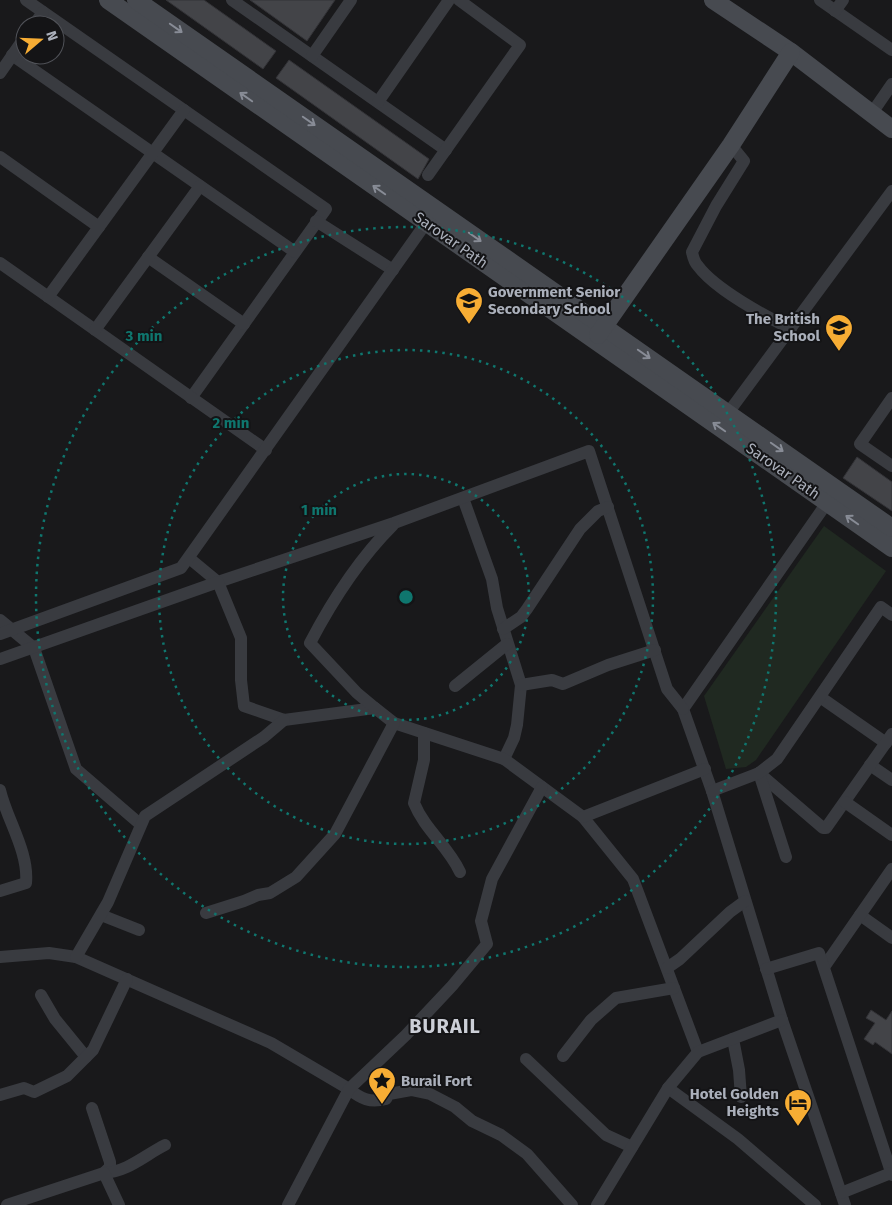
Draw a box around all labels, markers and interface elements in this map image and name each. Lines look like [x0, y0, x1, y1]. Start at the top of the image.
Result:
north arrow [15, 15, 65, 65]
one-way arrow [169, 23, 183, 33]
text: N [42, 29, 61, 43]
one-way arrow [239, 92, 253, 102]
one-way arrow [302, 116, 316, 126]
one-way arrow [372, 185, 386, 195]
street label: Sarovar Path [411, 208, 491, 272]
one-way arrow [468, 232, 482, 242]
place label: Government Senior Secondary School [488, 283, 621, 318]
school or university icon: Government Senior Secondary School [454, 286, 484, 325]
place label: The British School [746, 310, 821, 345]
school or university icon: The British School [824, 313, 854, 352]
text: 3 min [125, 327, 162, 345]
one-way arrow [637, 349, 651, 359]
text: 2 min [213, 414, 249, 432]
one-way arrow [712, 422, 726, 432]
street label: Sarovar Path [743, 439, 823, 503]
one-way arrow [770, 442, 784, 452]
text: 1 min [301, 501, 337, 519]
one-way arrow [845, 515, 859, 525]
centre of rings [397, 588, 415, 606]
district label: BURAIL [409, 1014, 481, 1038]
place icon: Burail Fort [367, 1066, 397, 1105]
place label: Burail Fort [401, 1072, 472, 1090]
place label: Hotel Golden Heights [690, 1085, 779, 1120]
hotel icon: Hotel Golden Heights [783, 1088, 813, 1127]

